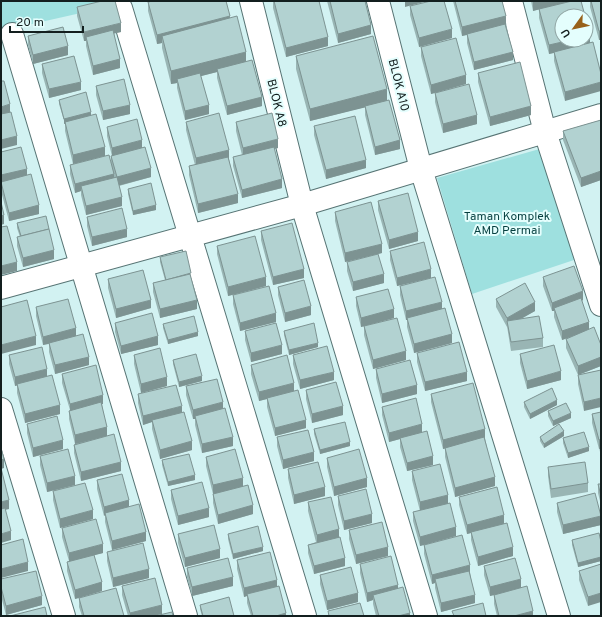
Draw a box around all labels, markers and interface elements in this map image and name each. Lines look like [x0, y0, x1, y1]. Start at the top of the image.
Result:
scale bar [10, 8, 83, 34]
north arrow [554, 8, 594, 48]
text: 20 m [16, 15, 44, 31]
text: U [558, 26, 574, 40]
street label: BLOK A10 [384, 57, 412, 113]
street label: BLOK A8 [262, 78, 290, 129]
park label: Taman Komplek AMD Permai [464, 209, 550, 239]

